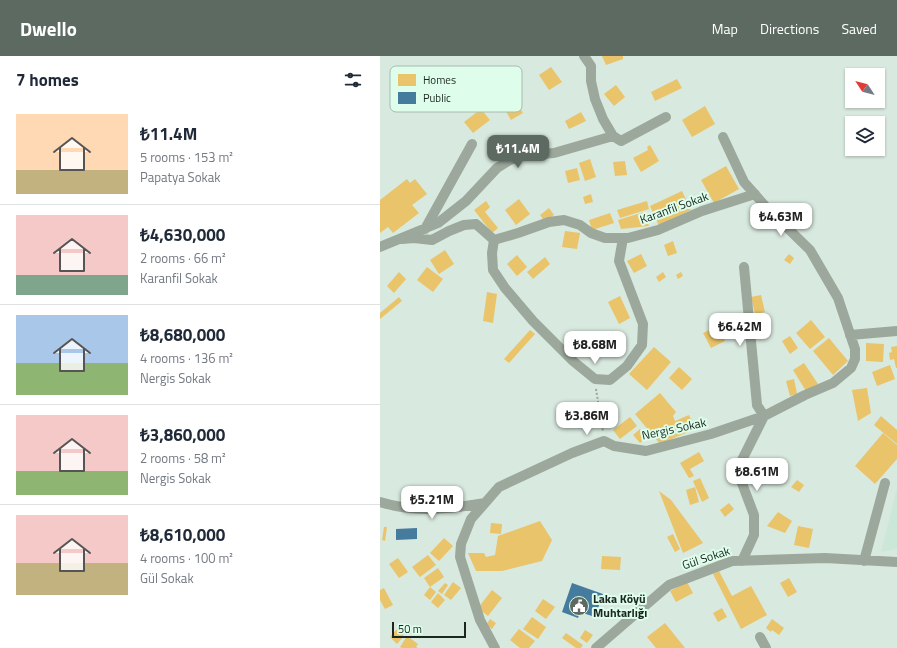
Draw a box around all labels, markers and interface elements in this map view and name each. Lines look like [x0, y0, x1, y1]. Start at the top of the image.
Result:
text: Dwello [20, 14, 77, 43]
text: Map [712, 18, 738, 39]
text: Directions [760, 18, 819, 39]
text: Saved [841, 18, 877, 39]
legend [390, 66, 522, 112]
text: 7 homes [16, 67, 79, 93]
north arrow [845, 68, 885, 108]
map controls [845, 68, 885, 156]
icon: filters [342, 69, 364, 91]
text: Homes [423, 72, 456, 88]
text: Public [423, 90, 451, 106]
button: layers [845, 116, 885, 156]
text: ₺11.4M [140, 121, 197, 147]
icon: home [48, 130, 96, 178]
pin: ₺11.4M [485, 135, 551, 169]
text: ₺11.4M [496, 138, 540, 158]
text: 5 rooms · 153 m² [140, 147, 233, 167]
text: Papatya Sokak [140, 167, 220, 187]
street label: Karanfil Sokak [637, 186, 711, 229]
pin: ₺4.63M [748, 203, 814, 237]
text: ₺4.63M [759, 206, 803, 226]
text: ₺4,630,000 [140, 222, 225, 248]
icon: home [48, 231, 96, 279]
text: 2 rooms · 66 m² [140, 248, 226, 268]
text: Karanfil Sokak [140, 268, 218, 288]
pin: ₺6.42M [707, 313, 773, 347]
text: ₺6.42M [718, 316, 762, 336]
text: ₺8,680,000 [140, 322, 225, 348]
icon: home [48, 331, 96, 379]
pin: ₺8.68M [562, 331, 628, 365]
text: ₺8.68M [573, 334, 617, 354]
text: 4 rooms · 136 m² [140, 348, 233, 368]
text: Nergis Sokak [140, 368, 211, 388]
pin: ₺3.86M [554, 402, 620, 436]
text: ₺3.86M [565, 405, 609, 425]
street label: Nergis Sokak [640, 412, 708, 445]
text: ₺3,860,000 [140, 422, 225, 448]
icon: home [48, 431, 96, 479]
text: 2 rooms · 58 m² [140, 448, 226, 468]
pin: ₺8.61M [724, 458, 790, 492]
text: ₺8.61M [735, 461, 779, 481]
text: Nergis Sokak [140, 468, 211, 488]
pin: ₺5.21M [399, 486, 465, 520]
text: ₺5.21M [410, 489, 454, 509]
text: ₺8,610,000 [140, 522, 225, 548]
icon: home [48, 531, 96, 579]
street label: Gül Sokak [679, 541, 733, 574]
text: 4 rooms · 100 m² [140, 548, 233, 568]
text: Gül Sokak [140, 568, 194, 588]
place label: Laka Köyü Muhtarlığı [593, 589, 647, 622]
public building icon: Laka Köyü Muhtarlığı [568, 595, 590, 617]
scale bar [392, 620, 466, 639]
text: 50 m [398, 621, 422, 637]

